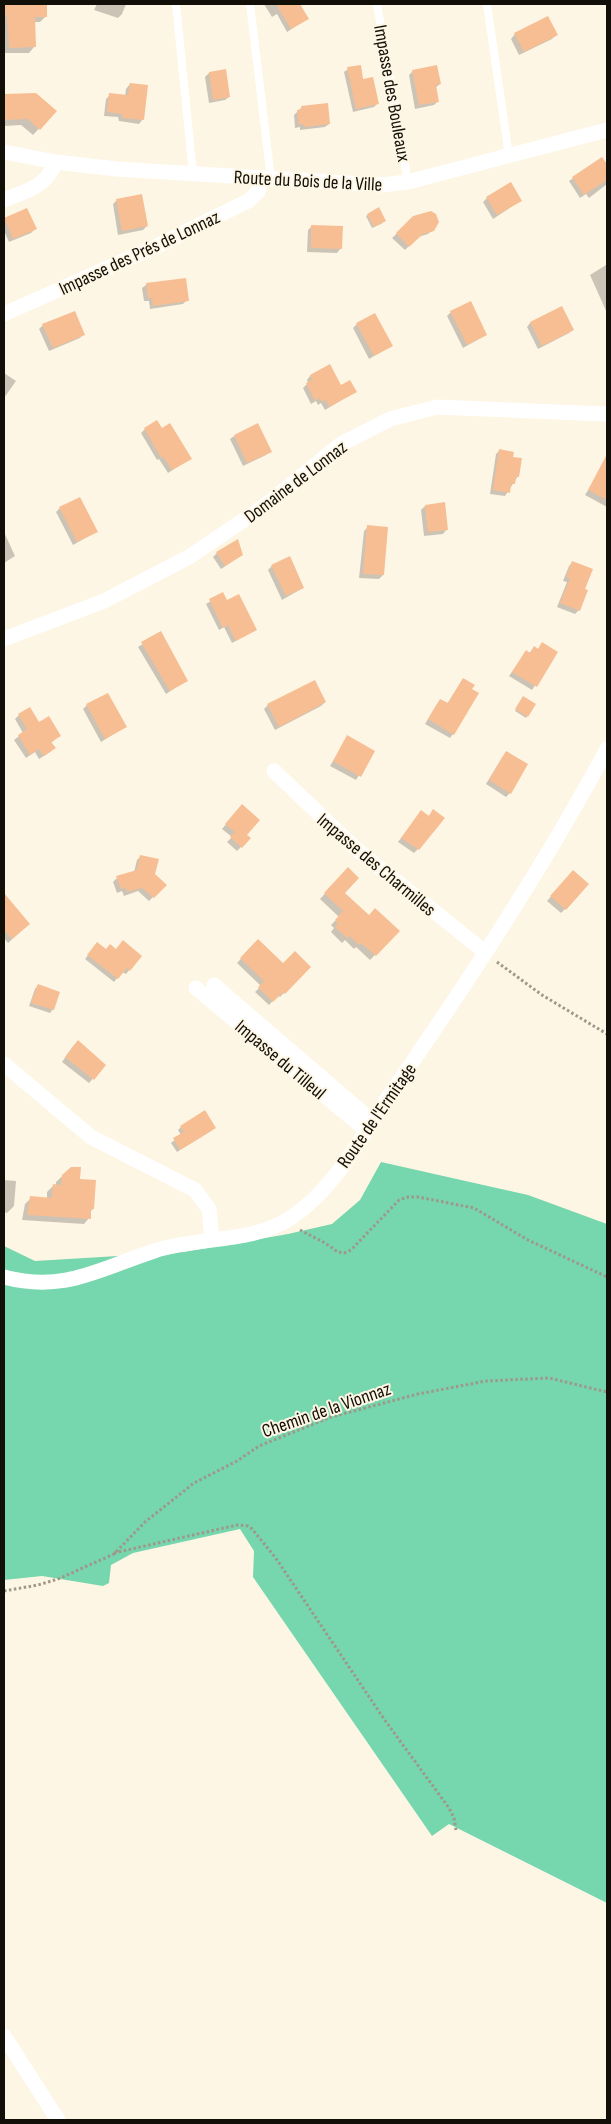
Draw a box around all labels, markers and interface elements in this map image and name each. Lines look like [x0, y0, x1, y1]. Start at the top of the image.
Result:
street label: Impasse des Bouleaux [368, 23, 415, 163]
street label: Route du Bois de la Ville [233, 166, 383, 197]
street label: Impasse des Prés de Lonnaz [55, 206, 224, 301]
street label: Domaine de Lonnaz [240, 436, 352, 528]
street label: Impasse des Charmilles [312, 809, 440, 922]
street label: Impasse du Tilleul [230, 1015, 330, 1105]
street label: Route de l'Ermitage [333, 1059, 422, 1173]
street label: Chemin de la Vionnaz [259, 1378, 394, 1443]

